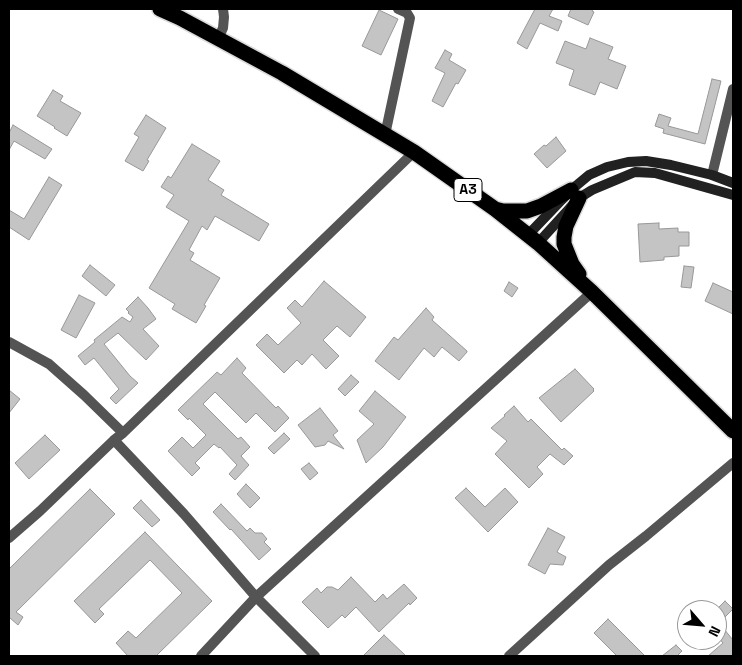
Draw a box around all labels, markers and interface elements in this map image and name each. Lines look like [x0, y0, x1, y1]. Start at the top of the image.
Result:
road number: A3 [454, 178, 482, 202]
north arrow [677, 600, 727, 650]
text: N [704, 623, 725, 640]

